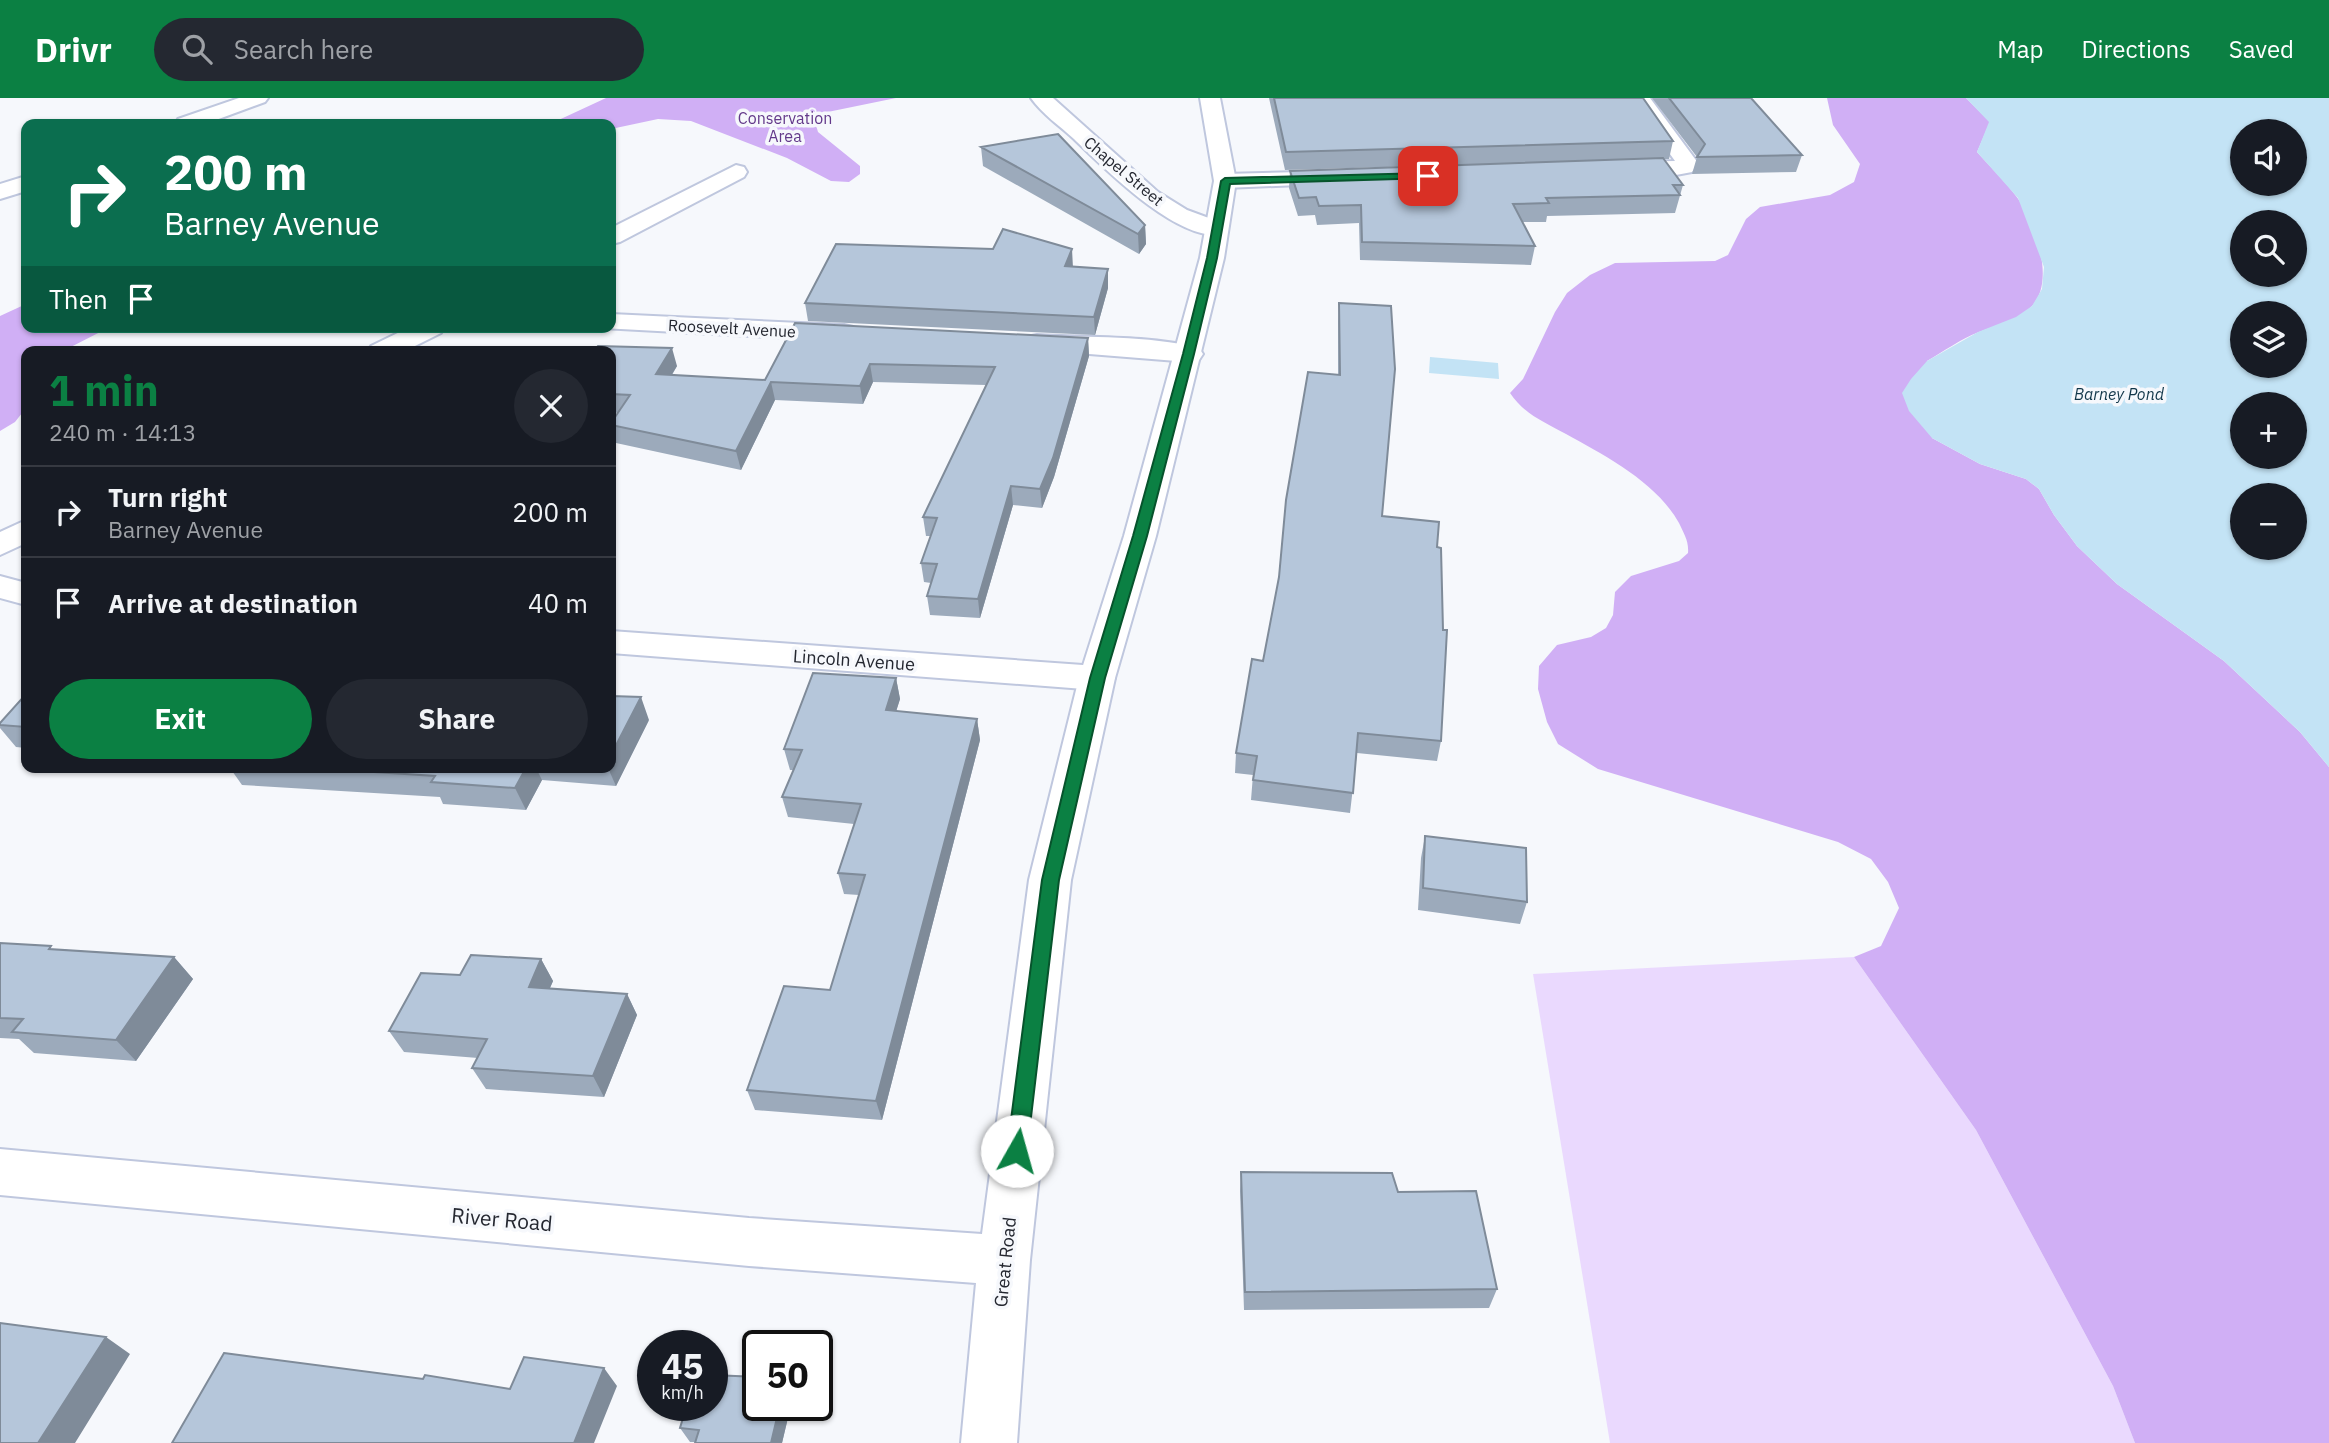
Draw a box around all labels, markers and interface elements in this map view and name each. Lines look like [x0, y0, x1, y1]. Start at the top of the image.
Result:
search box [154, 18, 644, 81]
text: Drivr [35, 28, 112, 71]
icon: search [178, 30, 216, 68]
text: Search here [234, 32, 373, 66]
text: Map [1997, 33, 2043, 65]
text: Directions [2081, 33, 2191, 65]
text: Saved [2229, 33, 2294, 65]
park label: Conservation Area [738, 108, 832, 146]
map controls [2230, 119, 2307, 560]
button: sound [2230, 119, 2307, 196]
street label: Chapel Street [1080, 132, 1168, 210]
text: 200 m [164, 140, 308, 203]
pin [1398, 146, 1458, 206]
icon: right [49, 147, 140, 238]
icon: arrive [1409, 157, 1447, 195]
text: Barney Avenue [164, 202, 380, 244]
button: search [2230, 210, 2307, 287]
icon: arrive [122, 280, 160, 318]
text: Then [49, 282, 108, 316]
button: layers [2230, 301, 2307, 378]
street label: Roosevelt Avenue [668, 315, 797, 341]
text: 1 min [49, 363, 159, 418]
button: close [514, 369, 588, 443]
water label: Barney Pond [2074, 384, 2165, 404]
button: + [2230, 392, 2307, 469]
text: 240 m · 14:13 [49, 417, 196, 447]
text: Turn right [108, 480, 227, 514]
button: − [2230, 483, 2307, 560]
icon: right [49, 493, 87, 531]
text: 200 m [512, 495, 588, 529]
text: Barney Avenue [108, 514, 263, 544]
icon: arrive [49, 584, 87, 622]
text: Arrive at destination [108, 586, 358, 620]
text: 40 m [528, 586, 588, 620]
street label: Lincoln Avenue [792, 644, 916, 676]
button: Exit [49, 679, 312, 759]
button: Share [326, 679, 588, 759]
position arrow [980, 1114, 1054, 1188]
street label: River Road [450, 1201, 554, 1237]
street label: Great Road [989, 1216, 1021, 1308]
speed limit sign: 50 [742, 1330, 833, 1421]
text: 45 [661, 1343, 704, 1389]
text: km/h [661, 1381, 704, 1404]

